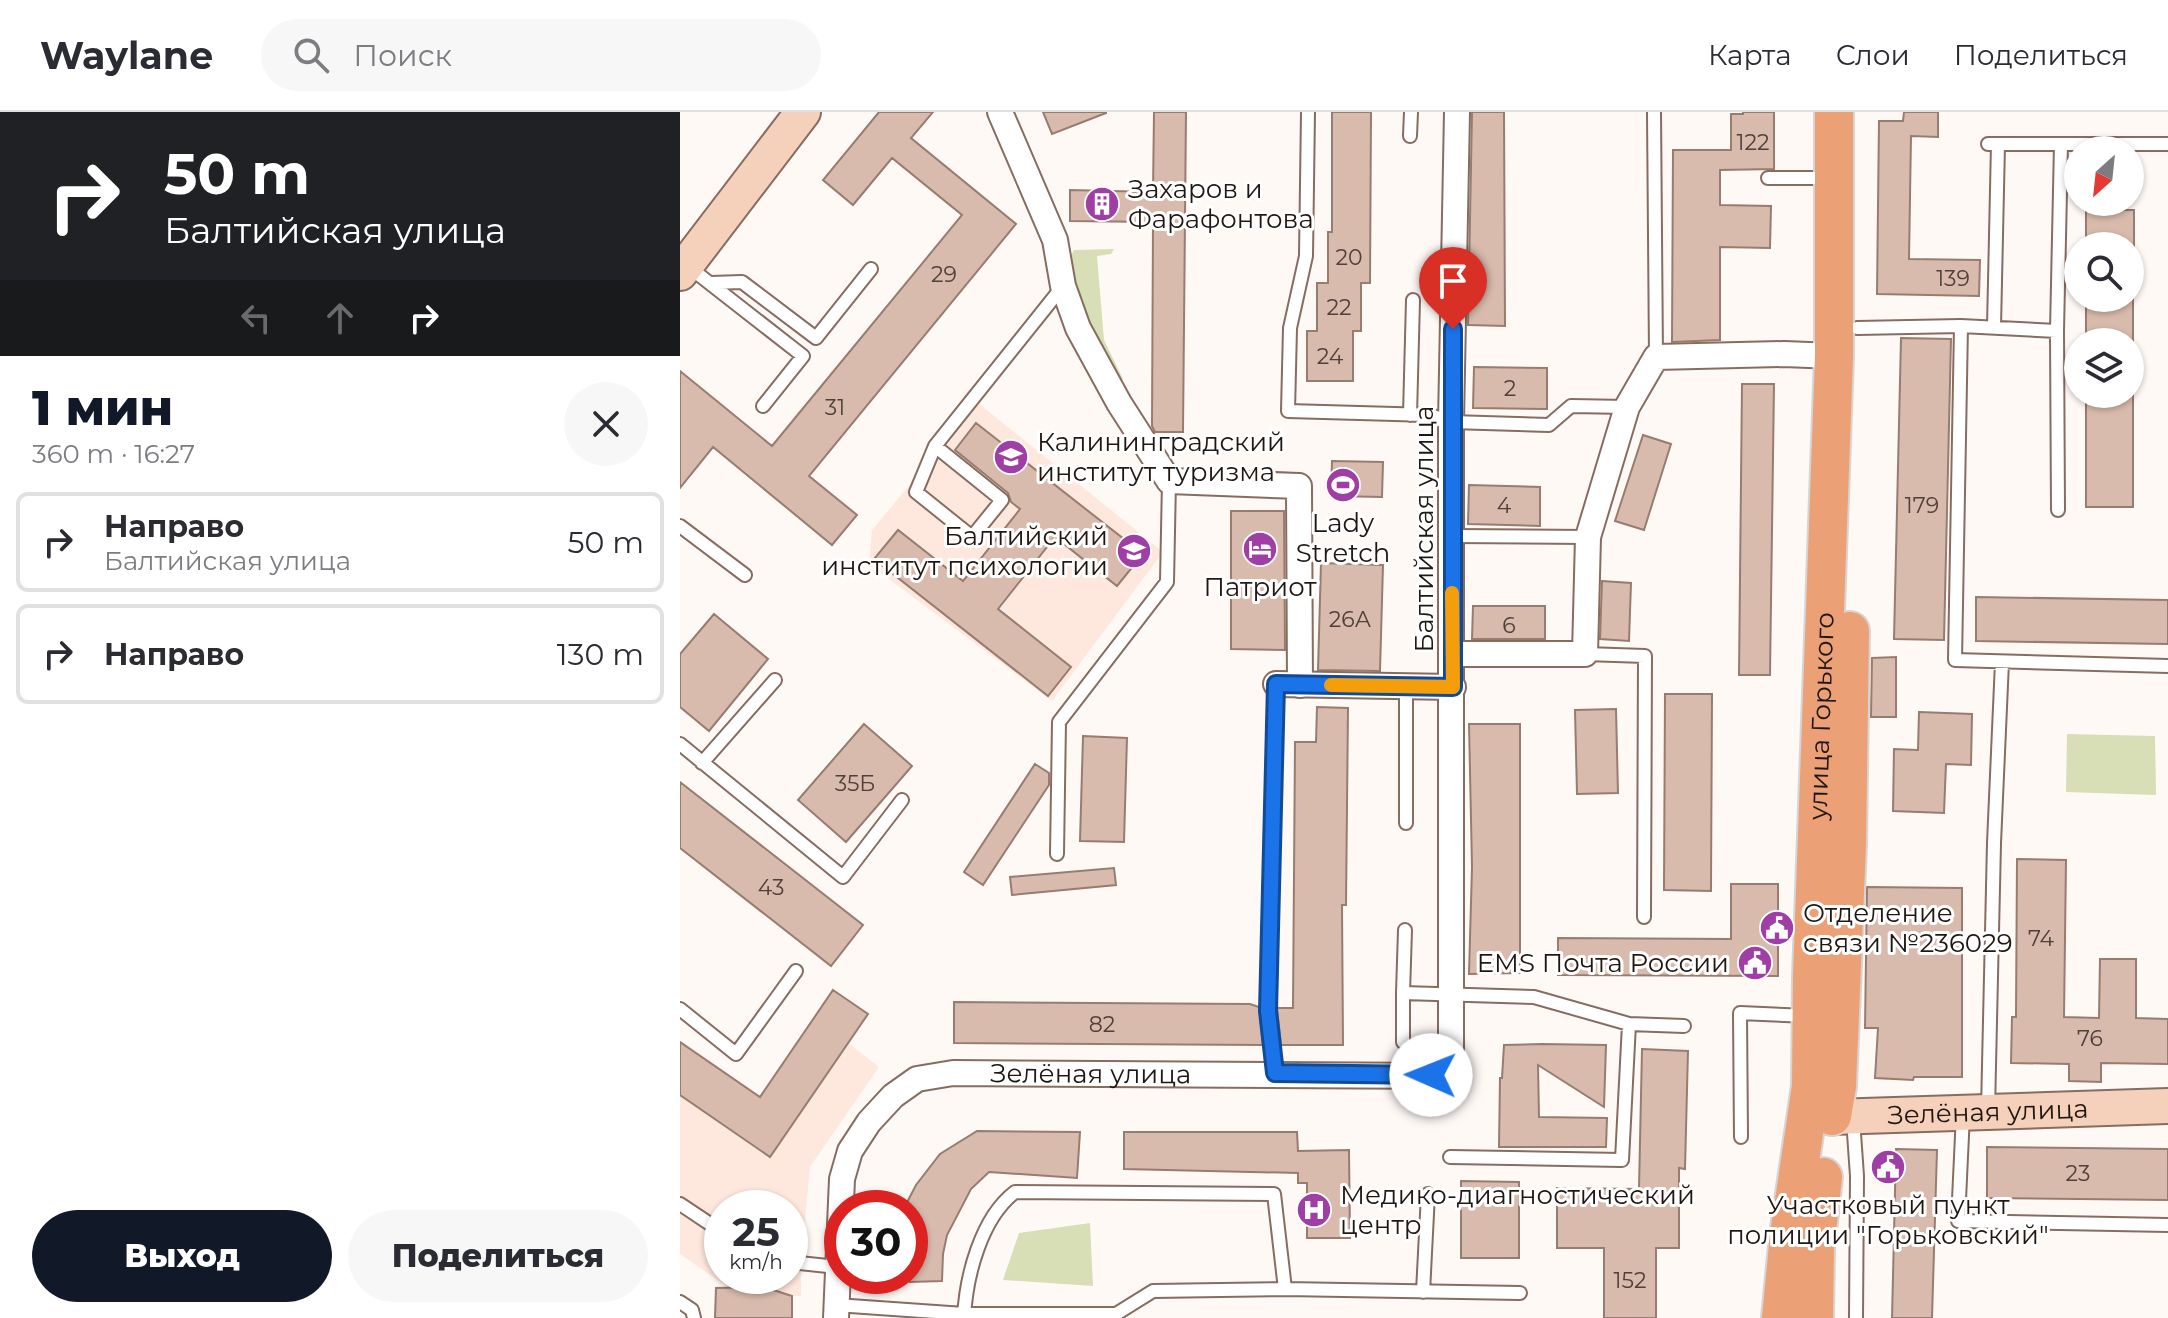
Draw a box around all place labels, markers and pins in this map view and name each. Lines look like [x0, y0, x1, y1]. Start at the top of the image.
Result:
place label: Захаров и Фарафонтова [1128, 173, 1314, 235]
building icon: Захаров и Фарафонтова [1083, 185, 1121, 223]
pin [1419, 247, 1487, 329]
place label: Калининградский институт туризма [1037, 426, 1285, 488]
school or university icon: Калининградский институт туризма [992, 438, 1030, 476]
sports icon: Lady Stretch [1324, 466, 1362, 504]
place label: Lady Stretch [1296, 507, 1390, 569]
place label: Балтийский институт психологии [821, 520, 1108, 582]
hotel icon: Патриот [1241, 530, 1279, 568]
school or university icon: Балтийский институт психологии [1115, 532, 1153, 570]
place label: Патриот [1204, 571, 1317, 603]
place label: Отделение связи №236029 [1803, 897, 2013, 959]
public building icon: Отделение связи №236029 [1758, 909, 1796, 947]
public building icon: EMS Почта России [1736, 944, 1774, 982]
place label: EMS Почта России [1477, 947, 1729, 979]
public building icon: Участковый пункт полиции "Горьковский" [1869, 1148, 1907, 1186]
place label: Медико-диагностический центр [1340, 1179, 1695, 1241]
place label: Участковый пункт полиции "Горьковский" [1727, 1189, 2049, 1251]
hospital icon: Медико-диагностический центр [1295, 1191, 1333, 1229]

